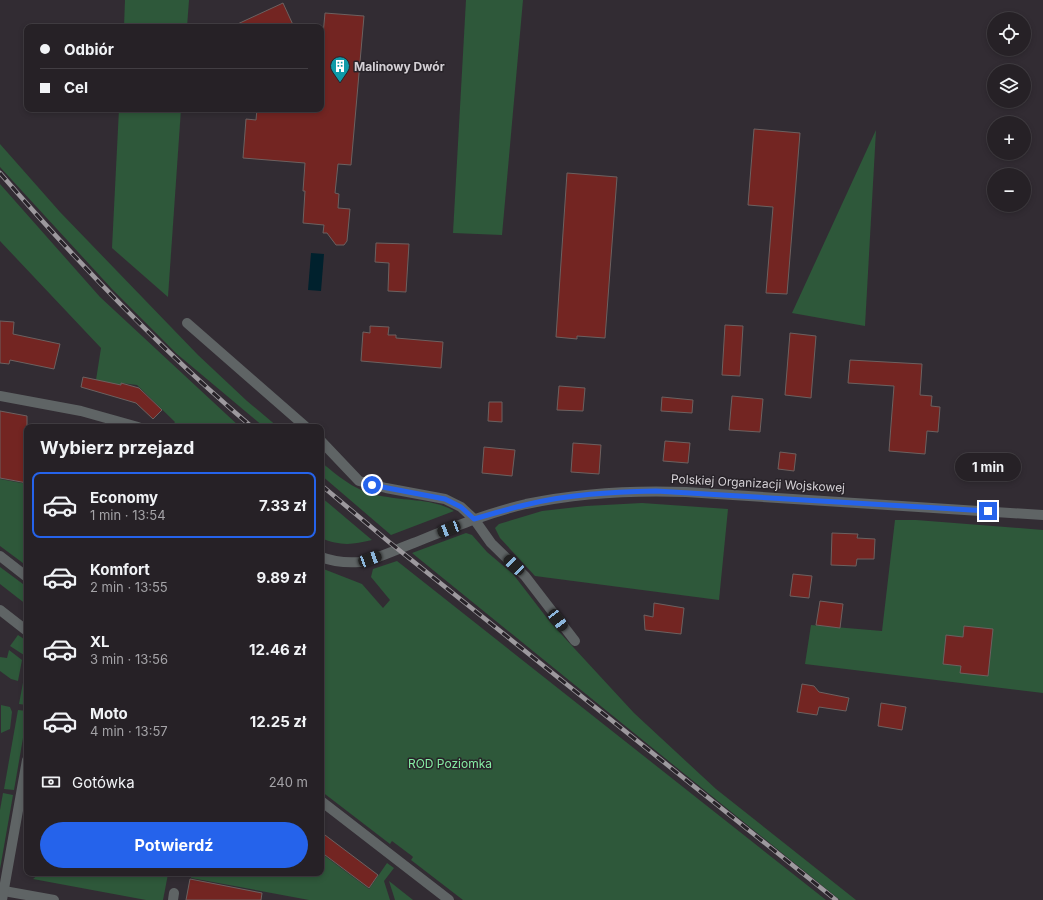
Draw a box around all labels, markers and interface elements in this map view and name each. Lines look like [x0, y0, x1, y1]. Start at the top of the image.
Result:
map controls [987, 12, 1031, 212]
button: locate [987, 12, 1031, 56]
text: Odbiór [64, 40, 114, 59]
building icon: Malinowy Dwór [329, 55, 351, 83]
place label: Malinowy Dwór [354, 59, 445, 74]
button: layers [987, 64, 1031, 108]
text: Cel [64, 78, 88, 97]
button: + [987, 116, 1031, 160]
button: − [987, 168, 1031, 212]
text: Wybierz przejazd [40, 437, 194, 458]
callout: 1 min [955, 453, 1021, 481]
text: 1 min [972, 459, 1004, 475]
street label: Polskiej Organizacji Wojskowej [671, 471, 845, 495]
route start [363, 476, 381, 494]
icon: car [42, 487, 78, 523]
text: Economy [90, 488, 158, 507]
text: 7.33 zł [259, 496, 306, 515]
route end [979, 502, 997, 520]
text: 1 min · 13:54 [90, 507, 166, 523]
car [436, 519, 462, 539]
car [357, 549, 383, 569]
car [501, 552, 527, 578]
icon: car [42, 559, 78, 595]
text: Komfort [90, 560, 150, 579]
text: 9.89 zł [256, 568, 306, 587]
text: 2 min · 13:55 [90, 579, 168, 595]
car [546, 607, 570, 633]
icon: car [42, 631, 78, 667]
text: XL [90, 632, 110, 651]
text: 12.46 zł [249, 640, 306, 659]
text: 3 min · 13:56 [90, 651, 168, 667]
icon: car [42, 703, 78, 739]
text: Moto [90, 704, 128, 723]
text: 12.25 zł [250, 712, 306, 731]
text: 4 min · 13:57 [90, 723, 168, 739]
park label: ROD Poziomka [408, 756, 492, 771]
icon: cash [40, 771, 62, 793]
text: Gotówka [72, 773, 135, 792]
text: 240 m [269, 774, 308, 790]
button: Potwierdź [40, 822, 308, 868]

